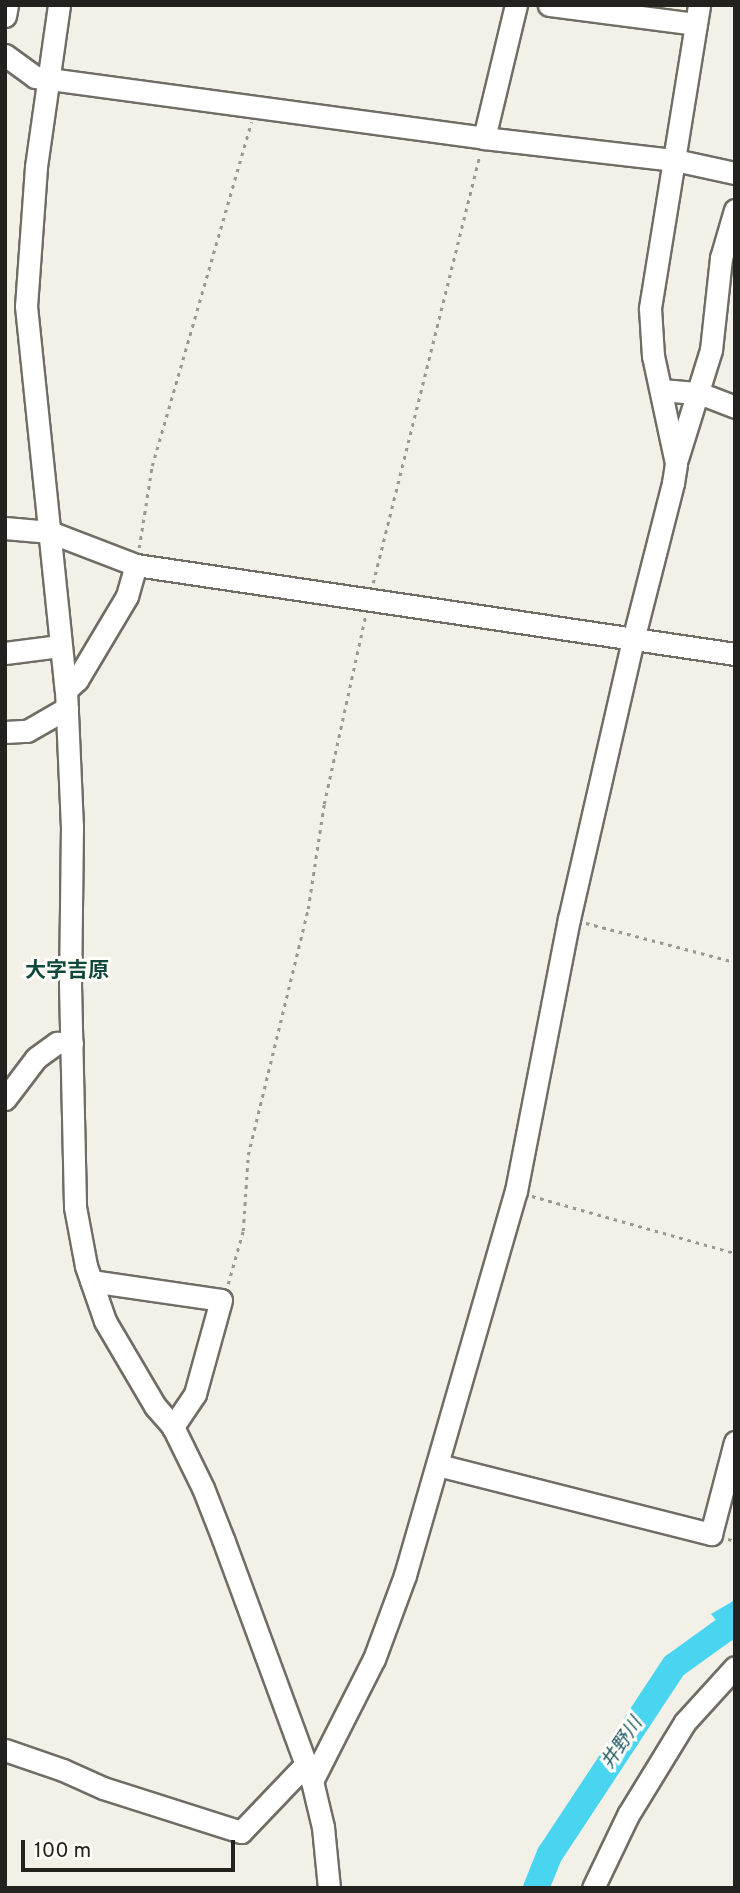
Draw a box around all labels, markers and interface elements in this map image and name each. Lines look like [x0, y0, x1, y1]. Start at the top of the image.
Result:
district label: 大字吉原 [25, 959, 109, 985]
water label: 井野川 [598, 1714, 648, 1774]
scale bar [24, 1826, 238, 1870]
text: 100 m [34, 1838, 91, 1865]

